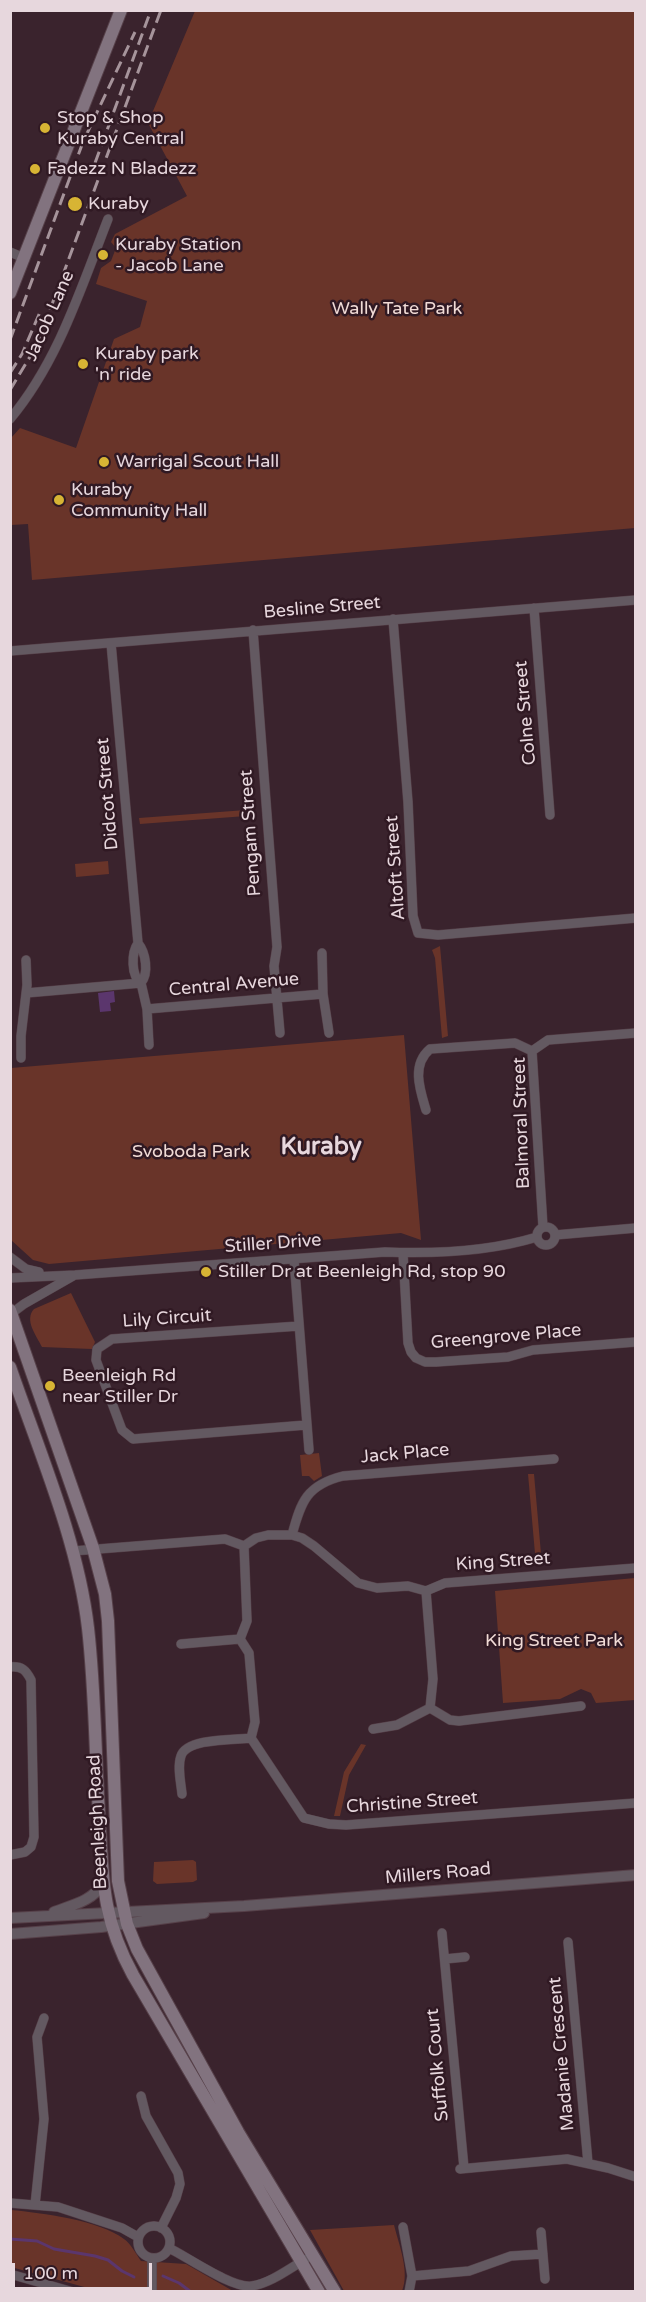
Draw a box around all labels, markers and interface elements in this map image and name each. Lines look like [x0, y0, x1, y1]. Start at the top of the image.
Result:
place label: Stop & Shop Kuraby Central [57, 107, 184, 150]
marker: Stop & Shop Kuraby Central [38, 121, 52, 135]
place label: Fadezz N Bladezz [47, 158, 196, 180]
marker: Fadezz N Bladezz [28, 162, 42, 176]
place label: Kuraby [88, 193, 149, 215]
marker: Kuraby [66, 195, 84, 213]
place label: Kuraby Station - Jacob Lane [115, 234, 241, 276]
marker: Kuraby Station - Jacob Lane [96, 248, 110, 262]
street label: Jacob Lane [20, 267, 80, 365]
park label: Wally Tate Park [332, 298, 462, 320]
place label: Kuraby park 'n' ride [95, 343, 199, 386]
marker: Kuraby park 'n' ride [76, 357, 90, 371]
place label: Warrigal Scout Hall [116, 451, 279, 473]
marker: Warrigal Scout Hall [97, 455, 111, 469]
place label: Kuraby Community Hall [71, 479, 207, 522]
marker: Kuraby Community Hall [52, 493, 66, 507]
street label: Besline Street [263, 592, 381, 624]
street label: Colne Street [511, 660, 541, 766]
street label: Didcot Street [92, 737, 124, 851]
street label: Pengam Street [236, 769, 266, 897]
street label: Altoft Street [382, 815, 410, 921]
street label: Central Avenue [168, 969, 300, 1001]
street label: Balmoral Street [509, 1057, 535, 1189]
district label: Kuraby [280, 1134, 362, 1162]
park label: Svoboda Park [132, 1141, 250, 1163]
street label: Stiller Drive [224, 1230, 322, 1258]
place label: Stiller Dr at Beenleigh Rd, stop 90 [218, 1261, 505, 1283]
marker: Stiller Dr at Beenleigh Rd, stop 90 [199, 1265, 213, 1279]
street label: Lily Circuit [122, 1305, 212, 1333]
street label: Greengrove Place [430, 1320, 582, 1354]
place label: Beenleigh Rd near Stiller Dr [62, 1365, 178, 1408]
marker: Beenleigh Rd near Stiller Dr [43, 1379, 57, 1393]
street label: Jack Place [360, 1439, 450, 1469]
street label: King Street [455, 1548, 551, 1576]
park label: King Street Park [485, 1630, 623, 1652]
street label: Beenleigh Road [84, 1754, 112, 1890]
street label: Christine Street [345, 1788, 479, 1818]
street label: Millers Road [384, 1859, 492, 1889]
street label: Madanie Crescent [545, 1976, 579, 2132]
street label: Suffolk Court [422, 2008, 454, 2122]
scale bar [15, 2251, 154, 2289]
text: 100 m [23, 2262, 78, 2284]

